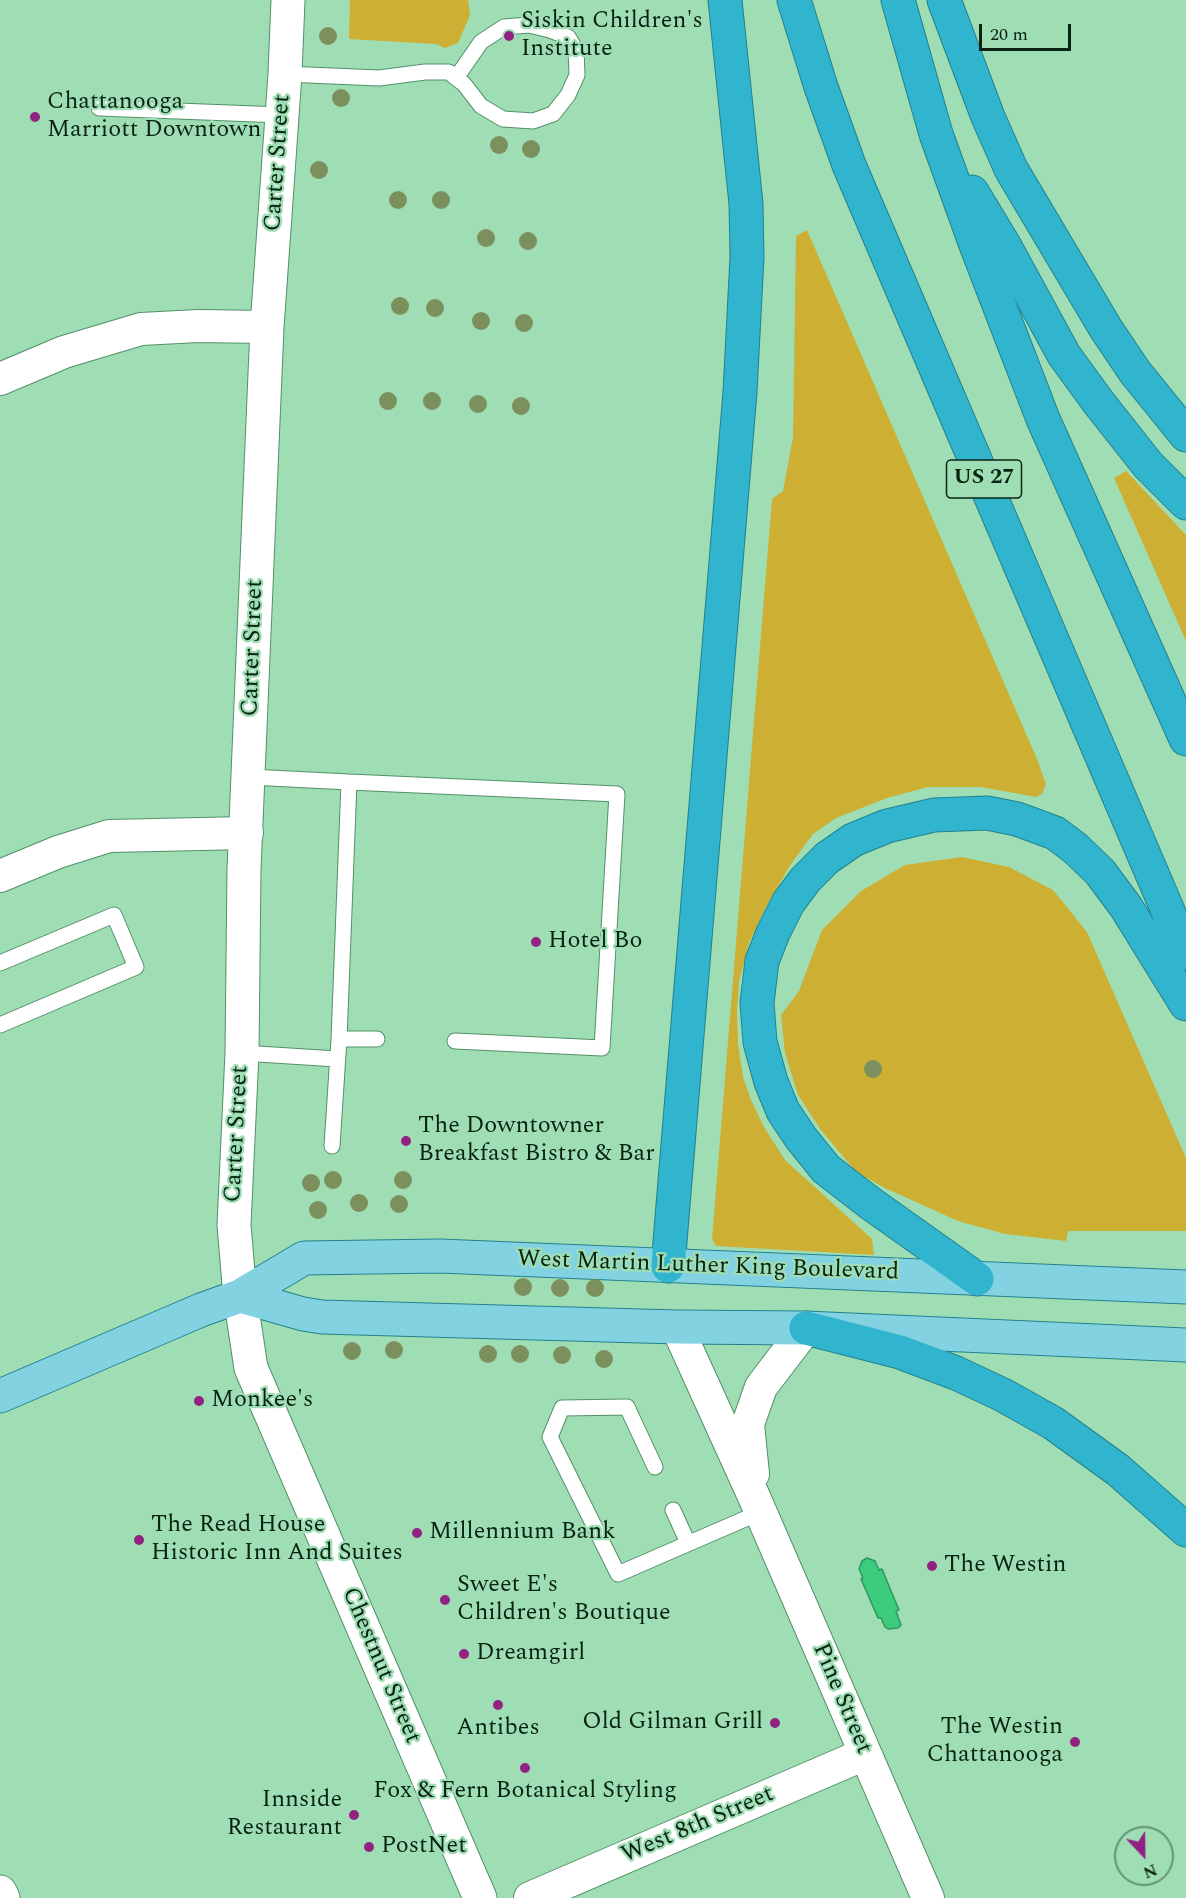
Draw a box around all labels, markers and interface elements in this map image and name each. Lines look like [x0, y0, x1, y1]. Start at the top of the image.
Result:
place label: Siskin Children's Institute [521, 8, 703, 64]
scale bar [982, 12, 1074, 50]
text: 20 m [990, 21, 1028, 48]
marker: Siskin Children's Institute [502, 29, 516, 43]
place label: Chattanooga Marriott Downtown [47, 89, 261, 145]
street label: Carter Street [260, 94, 298, 232]
marker: Chattanooga Marriott Downtown [28, 110, 42, 124]
road number: US 27 [946, 460, 1022, 498]
street label: Carter Street [237, 579, 271, 717]
place label: Hotel Bo [548, 928, 643, 956]
marker: Hotel Bo [529, 935, 543, 949]
street label: Carter Street [220, 1065, 256, 1203]
place label: The Downtowner Breakfast Bistro & Bar [418, 1113, 655, 1169]
marker: The Downtowner Breakfast Bistro & Bar [399, 1134, 413, 1148]
street label: West Martin Luther King Boulevard [516, 1246, 900, 1288]
place label: Monkee's [211, 1387, 313, 1415]
marker: Monkee's [192, 1394, 206, 1408]
place label: The Read House Historic Inn And Suites [151, 1512, 403, 1568]
place label: Millennium Bank [429, 1519, 616, 1547]
marker: Millennium Bank [410, 1526, 424, 1540]
marker: The Read House Historic Inn And Suites [132, 1533, 146, 1547]
place label: The Westin [944, 1552, 1067, 1580]
marker: The Westin [925, 1559, 939, 1573]
place label: Sweet E's Children's Boutique [457, 1572, 671, 1628]
street label: Chestnut Street [334, 1584, 426, 1748]
marker: Sweet E's Children's Boutique [438, 1593, 452, 1607]
street label: Pine Street [805, 1639, 877, 1759]
place label: Dreamgirl [476, 1640, 585, 1668]
marker: Dreamgirl [457, 1647, 471, 1661]
marker: Antibes [491, 1698, 505, 1712]
place label: Old Gilman Grill [582, 1709, 763, 1737]
place label: The Westin Chattanooga [927, 1714, 1063, 1770]
place label: Antibes [456, 1715, 540, 1743]
marker: Old Gilman Grill [768, 1716, 782, 1730]
marker: The Westin Chattanooga [1068, 1735, 1082, 1749]
marker: Fox & Fern Botanical Styling [518, 1761, 532, 1775]
place label: Fox & Fern Botanical Styling [373, 1778, 677, 1806]
street label: West 8th Street [617, 1781, 779, 1871]
place label: Innside Restaurant [227, 1787, 342, 1843]
marker: Innside Restaurant [347, 1808, 361, 1822]
north arrow [1114, 1826, 1174, 1886]
place label: PostNet [381, 1833, 467, 1861]
marker: PostNet [362, 1840, 376, 1854]
text: N [1139, 1857, 1161, 1884]

